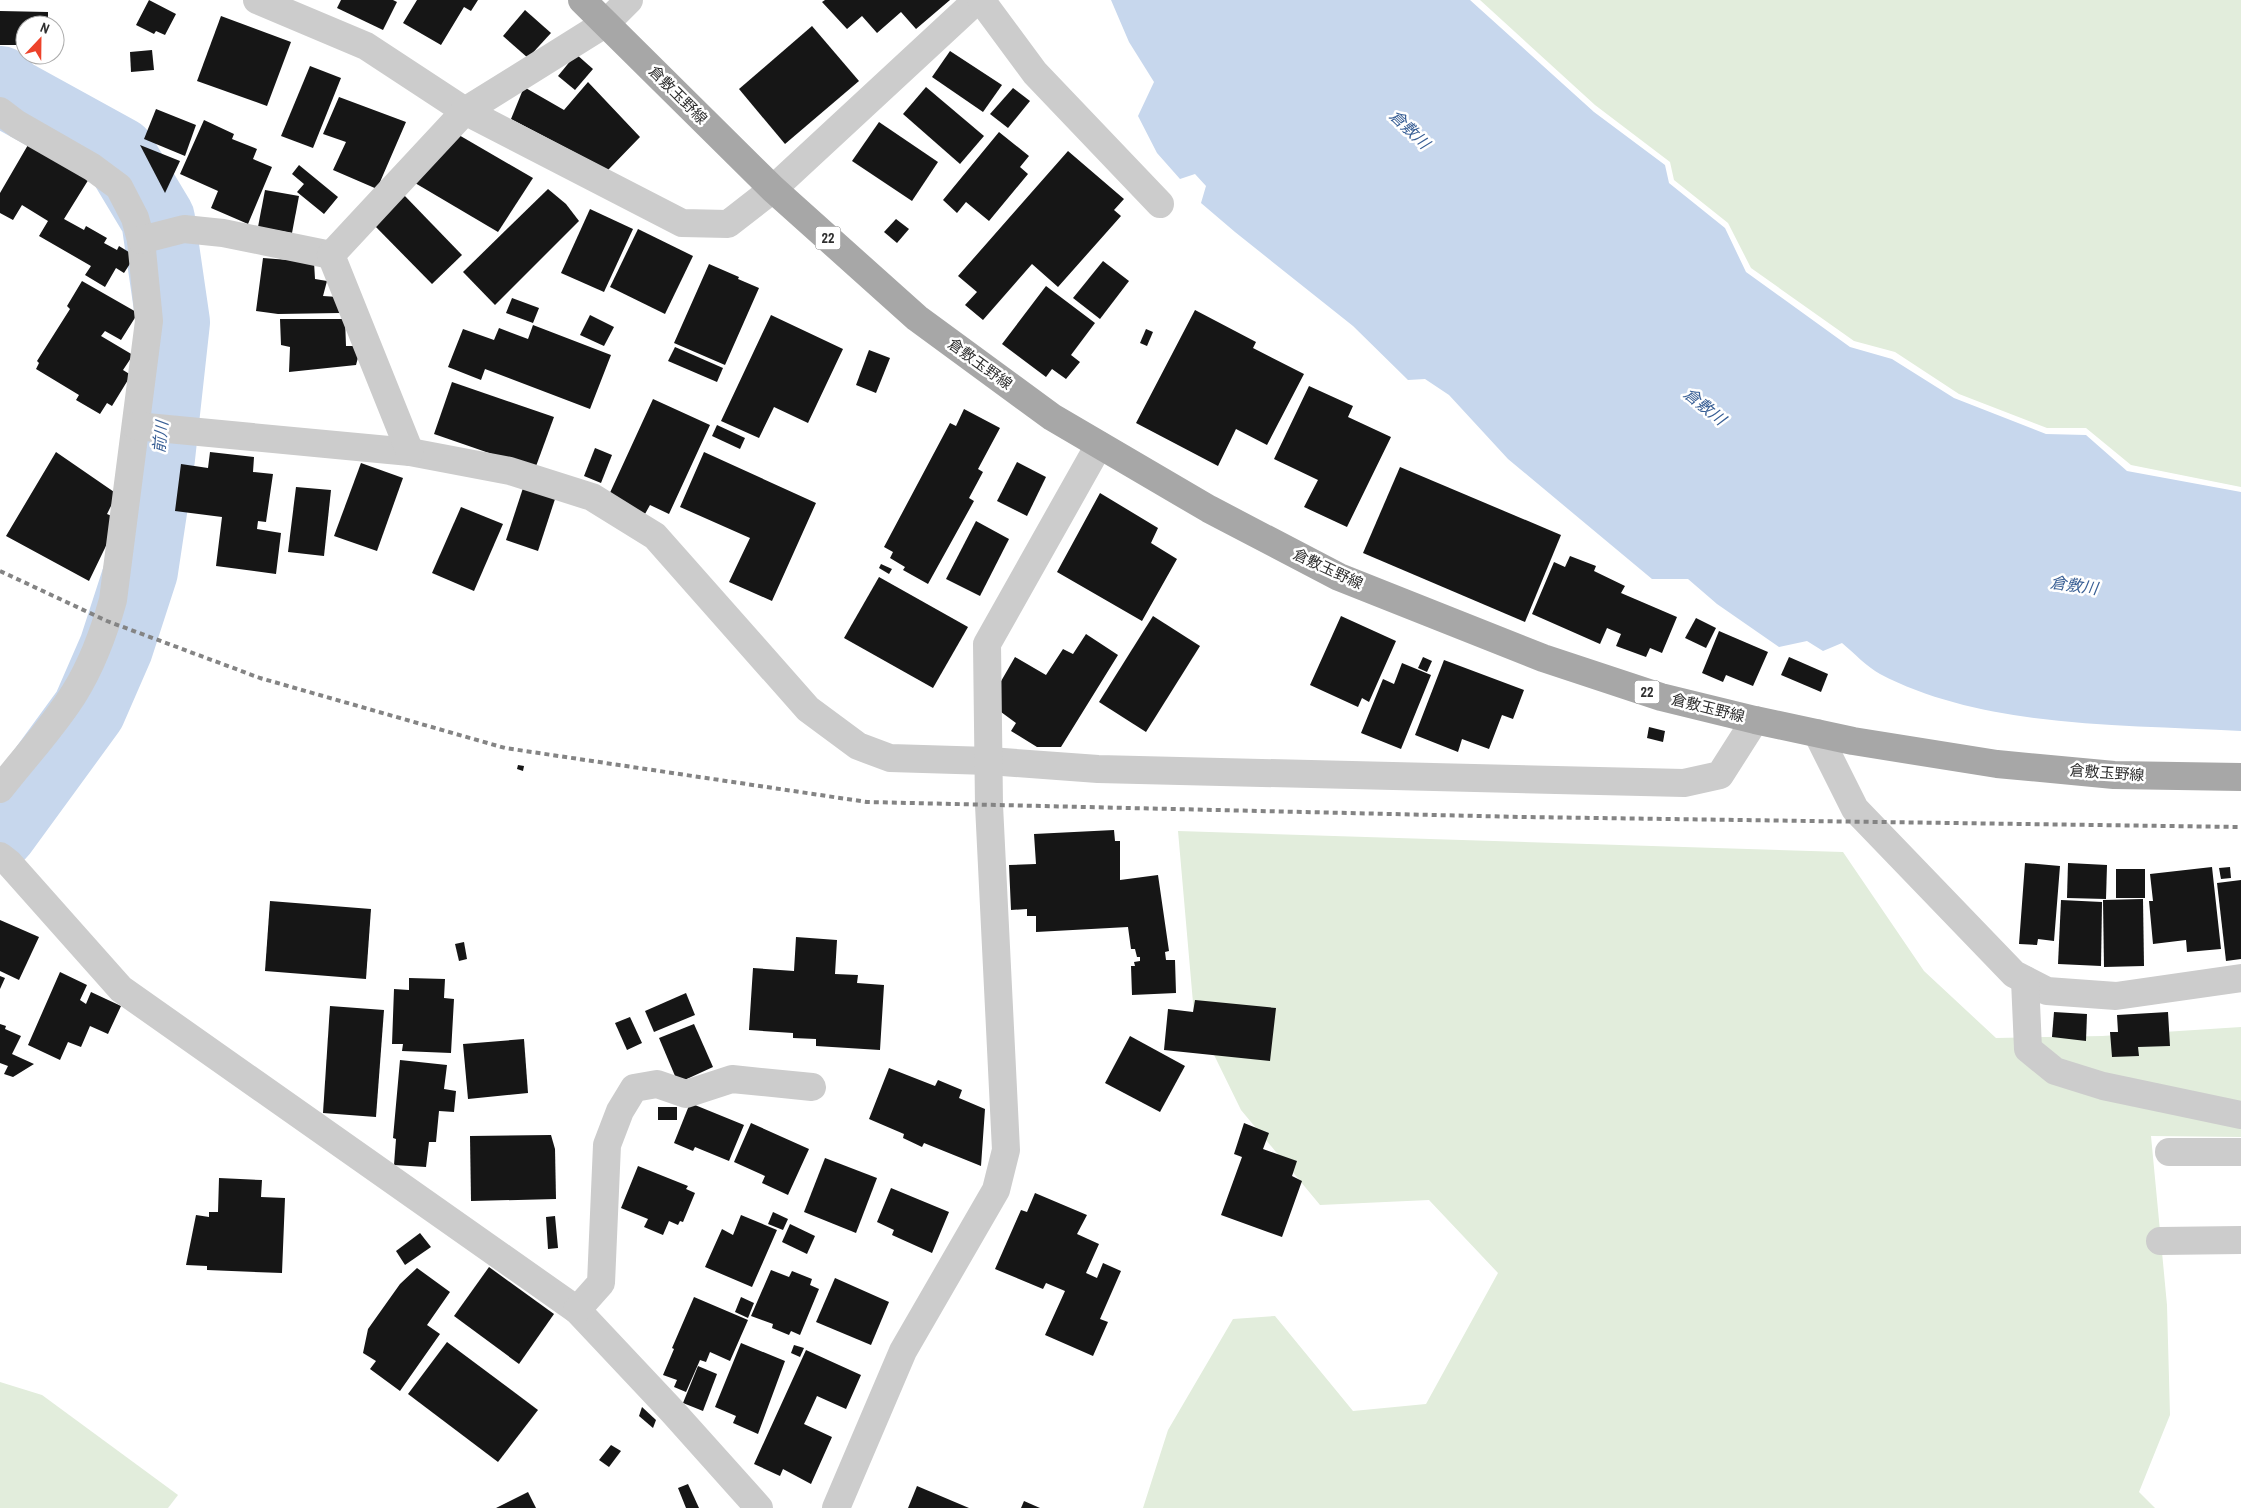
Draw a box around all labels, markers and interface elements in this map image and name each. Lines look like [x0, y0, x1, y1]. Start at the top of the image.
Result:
north arrow [15, 15, 65, 65]
text: N [38, 18, 52, 38]
street label: 倉敷玉野線 [644, 61, 712, 129]
water label: 倉敷川 [1385, 104, 1436, 155]
road number: 22 [816, 227, 840, 250]
street label: 倉敷玉野線 [944, 333, 1017, 394]
water label: 倉敷川 [1679, 382, 1732, 431]
water label: 前川 [147, 418, 173, 454]
street label: 倉敷玉野線 [1290, 543, 1367, 594]
water label: 倉敷川 [2049, 571, 2101, 600]
road number: 22 [1634, 680, 1660, 704]
street label: 倉敷玉野線 [1669, 688, 1747, 727]
street label: 倉敷玉野線 [2069, 759, 2145, 786]

